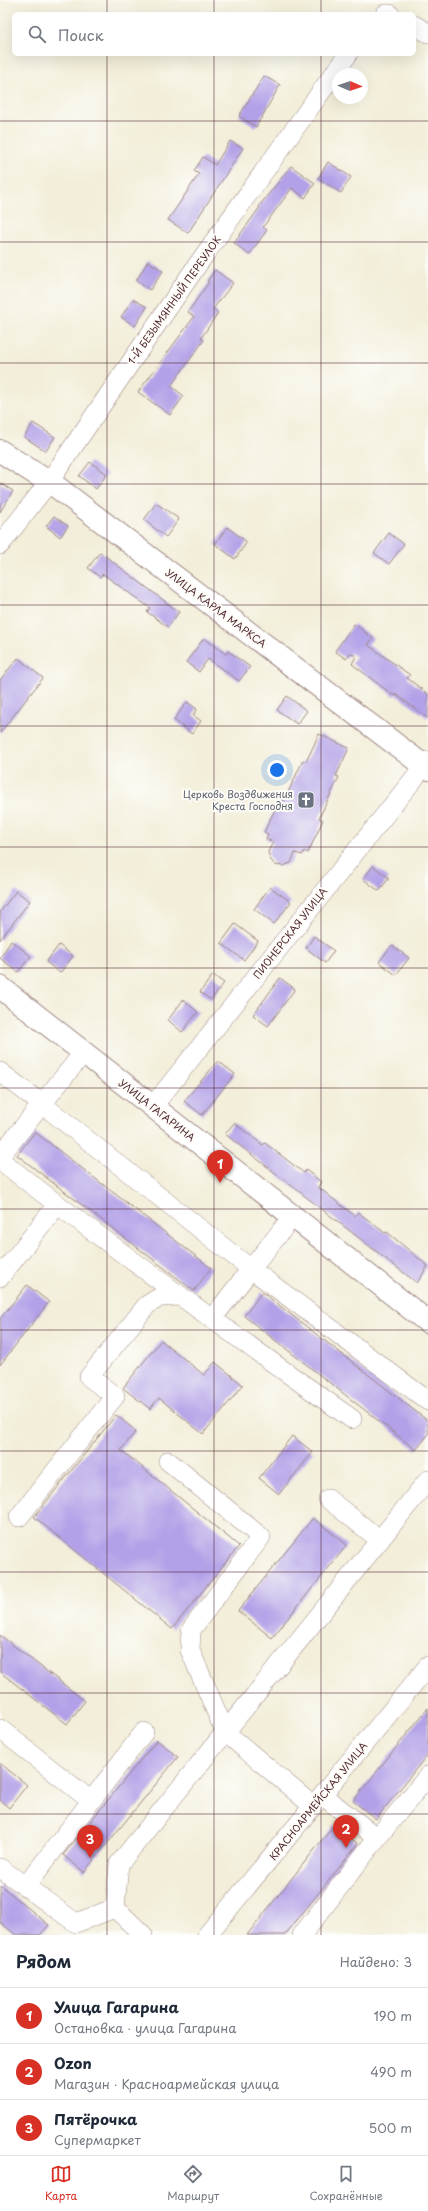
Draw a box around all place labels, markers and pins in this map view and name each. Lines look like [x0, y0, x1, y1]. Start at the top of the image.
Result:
place label: Церковь Воздвижения Креста Господня [183, 786, 293, 813]
church icon: Церковь Воздвижения Креста Господня [296, 790, 316, 810]
pin: 1 [207, 1150, 233, 1183]
pin: 2 [333, 1815, 359, 1848]
pin: 3 [77, 1825, 103, 1858]

